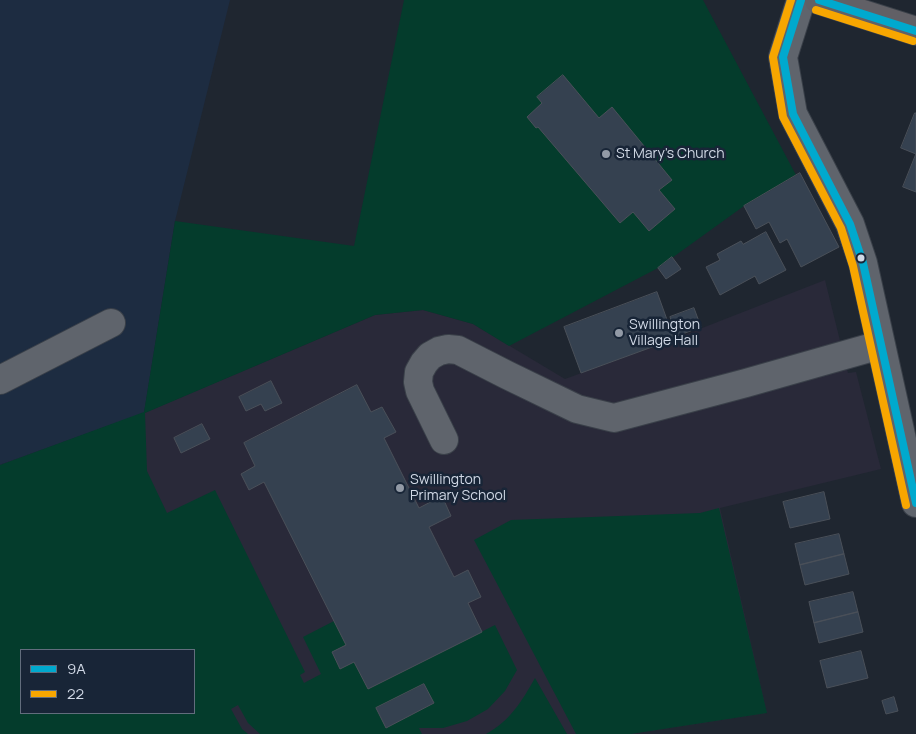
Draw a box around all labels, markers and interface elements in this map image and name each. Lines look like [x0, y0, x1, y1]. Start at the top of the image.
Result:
place label: St Mary's Church [616, 146, 725, 162]
marker: St Mary's Church [600, 148, 612, 160]
unlabelled marker [856, 253, 866, 263]
place label: Swillington Village Hall [629, 317, 700, 350]
marker: Swillington Village Hall [613, 327, 625, 339]
place label: Swillington Primary School [410, 472, 506, 504]
marker: Swillington Primary School [394, 482, 406, 494]
legend [20, 649, 195, 714]
text: 9A [67, 658, 86, 679]
text: 22 [67, 683, 84, 704]

